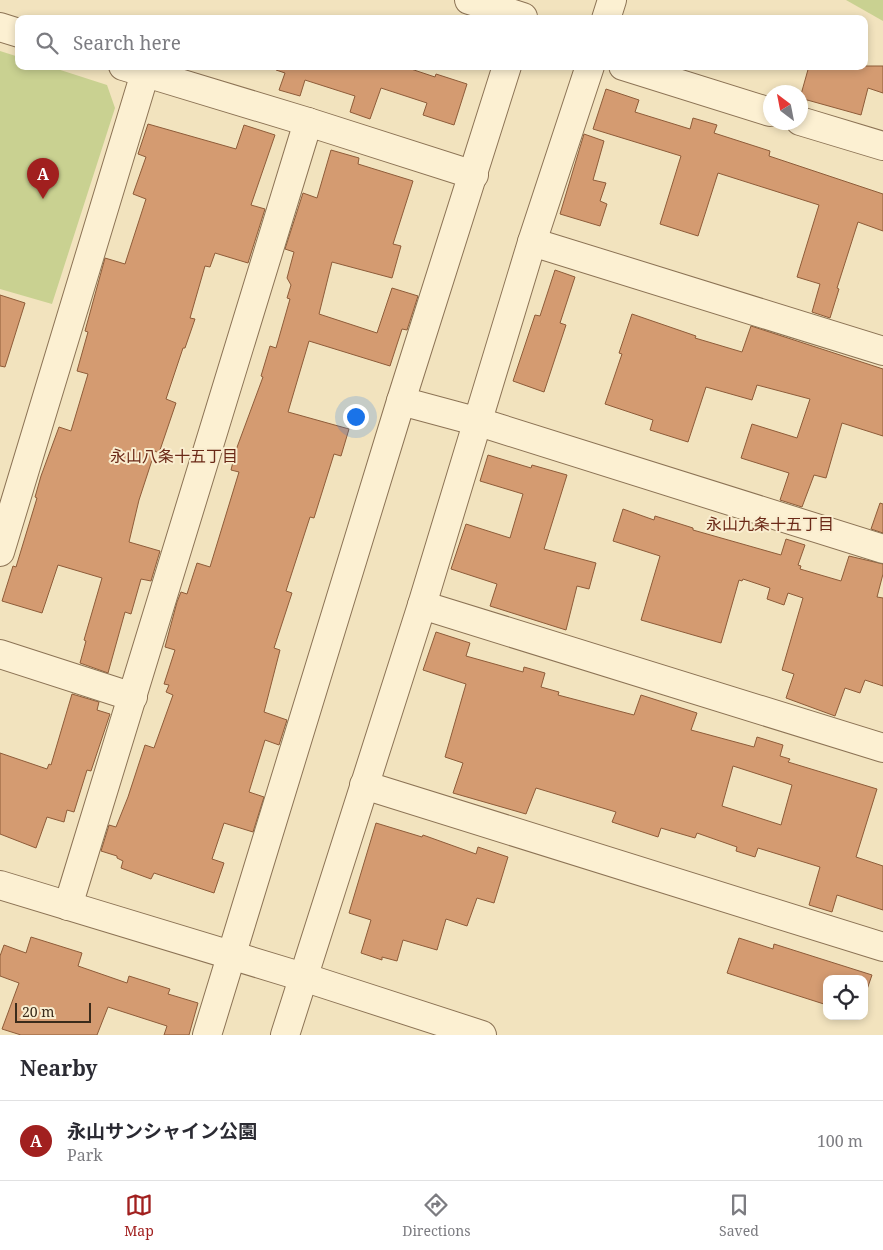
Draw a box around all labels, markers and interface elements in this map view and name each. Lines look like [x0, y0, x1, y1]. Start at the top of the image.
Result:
search box [15, 15, 868, 70]
icon: search [33, 29, 61, 57]
text: Search here [73, 30, 181, 56]
north arrow [763, 85, 808, 130]
pin: A [27, 158, 59, 199]
your location [343, 404, 369, 430]
district label: 永山八条十五丁目 [110, 445, 238, 467]
district label: 永山九条十五丁目 [706, 513, 834, 535]
map controls [823, 975, 868, 1020]
button: locate [823, 975, 868, 1020]
scale bar [15, 1000, 91, 1023]
text: 20 m [22, 1002, 55, 1021]
text: Nearby [20, 1054, 98, 1082]
text: 永山サンシャイン公園 [67, 1118, 257, 1144]
text: A [30, 1130, 42, 1152]
text: 100 m [817, 1130, 863, 1152]
text: Park [67, 1144, 103, 1166]
tab: Map [124, 1191, 154, 1240]
tab: Directions [402, 1191, 471, 1240]
tab: Saved [719, 1191, 759, 1240]

